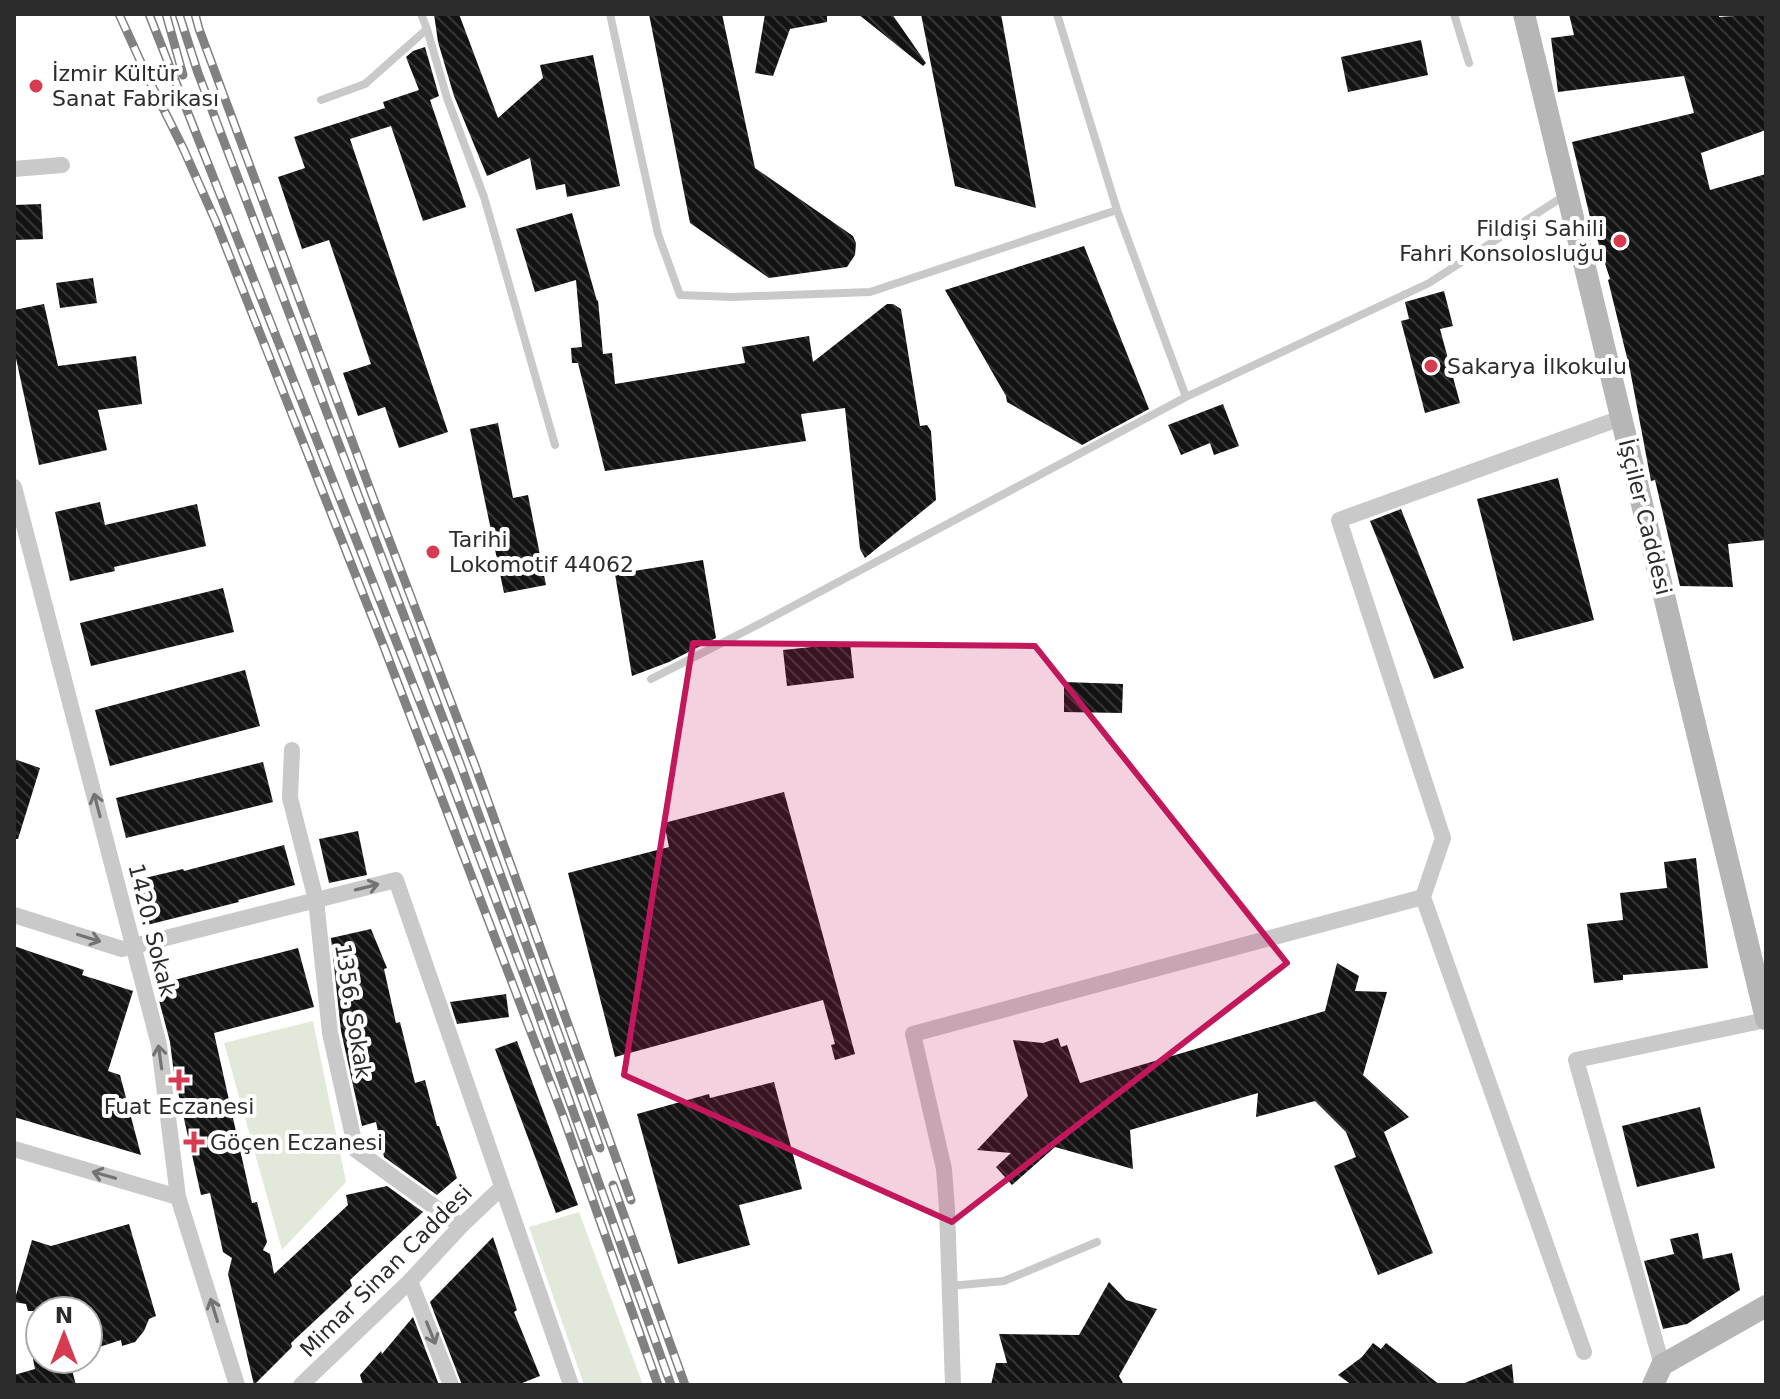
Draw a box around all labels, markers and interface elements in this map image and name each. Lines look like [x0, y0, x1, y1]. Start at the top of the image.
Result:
place label: İzmir Kültür Sanat Fabrikası [52, 61, 219, 111]
marker: İzmir Kültür Sanat Fabrikası [27, 77, 45, 95]
place label: Fildişi Sahili Fahri Konsolosluğu [1399, 216, 1604, 266]
marker: Fildişi Sahili Fahri Konsolosluğu [1611, 232, 1629, 250]
place label: Sakarya İlkokulu [1447, 354, 1627, 379]
marker: Sakarya İlkokulu [1422, 357, 1440, 375]
street label: İşçiler Caddesi [1614, 436, 1676, 598]
place label: Tarihi Lokomotif 44062 [448, 527, 634, 577]
marker: Tarihi Lokomotif 44062 [424, 543, 442, 561]
one-way arrow [89, 792, 104, 818]
street label: 1420. Sokak [123, 861, 181, 999]
one-way arrow [354, 879, 380, 894]
one-way arrow [75, 931, 101, 946]
street label: 1356. Sokak [330, 942, 376, 1080]
one-way arrow [152, 1045, 167, 1070]
marker: Fuat Eczanesi [170, 1071, 188, 1089]
place label: Fuat Eczanesi [104, 1094, 254, 1119]
place label: Göçen Eczanesi [210, 1130, 383, 1155]
marker: Göçen Eczanesi [185, 1133, 203, 1151]
one-way arrow [91, 1167, 117, 1182]
street label: Mimar Sinan Caddesi [295, 1180, 477, 1362]
north arrow [24, 1295, 104, 1375]
one-way arrow [205, 1298, 220, 1323]
text: N [55, 1303, 73, 1328]
one-way arrow [424, 1320, 439, 1345]

